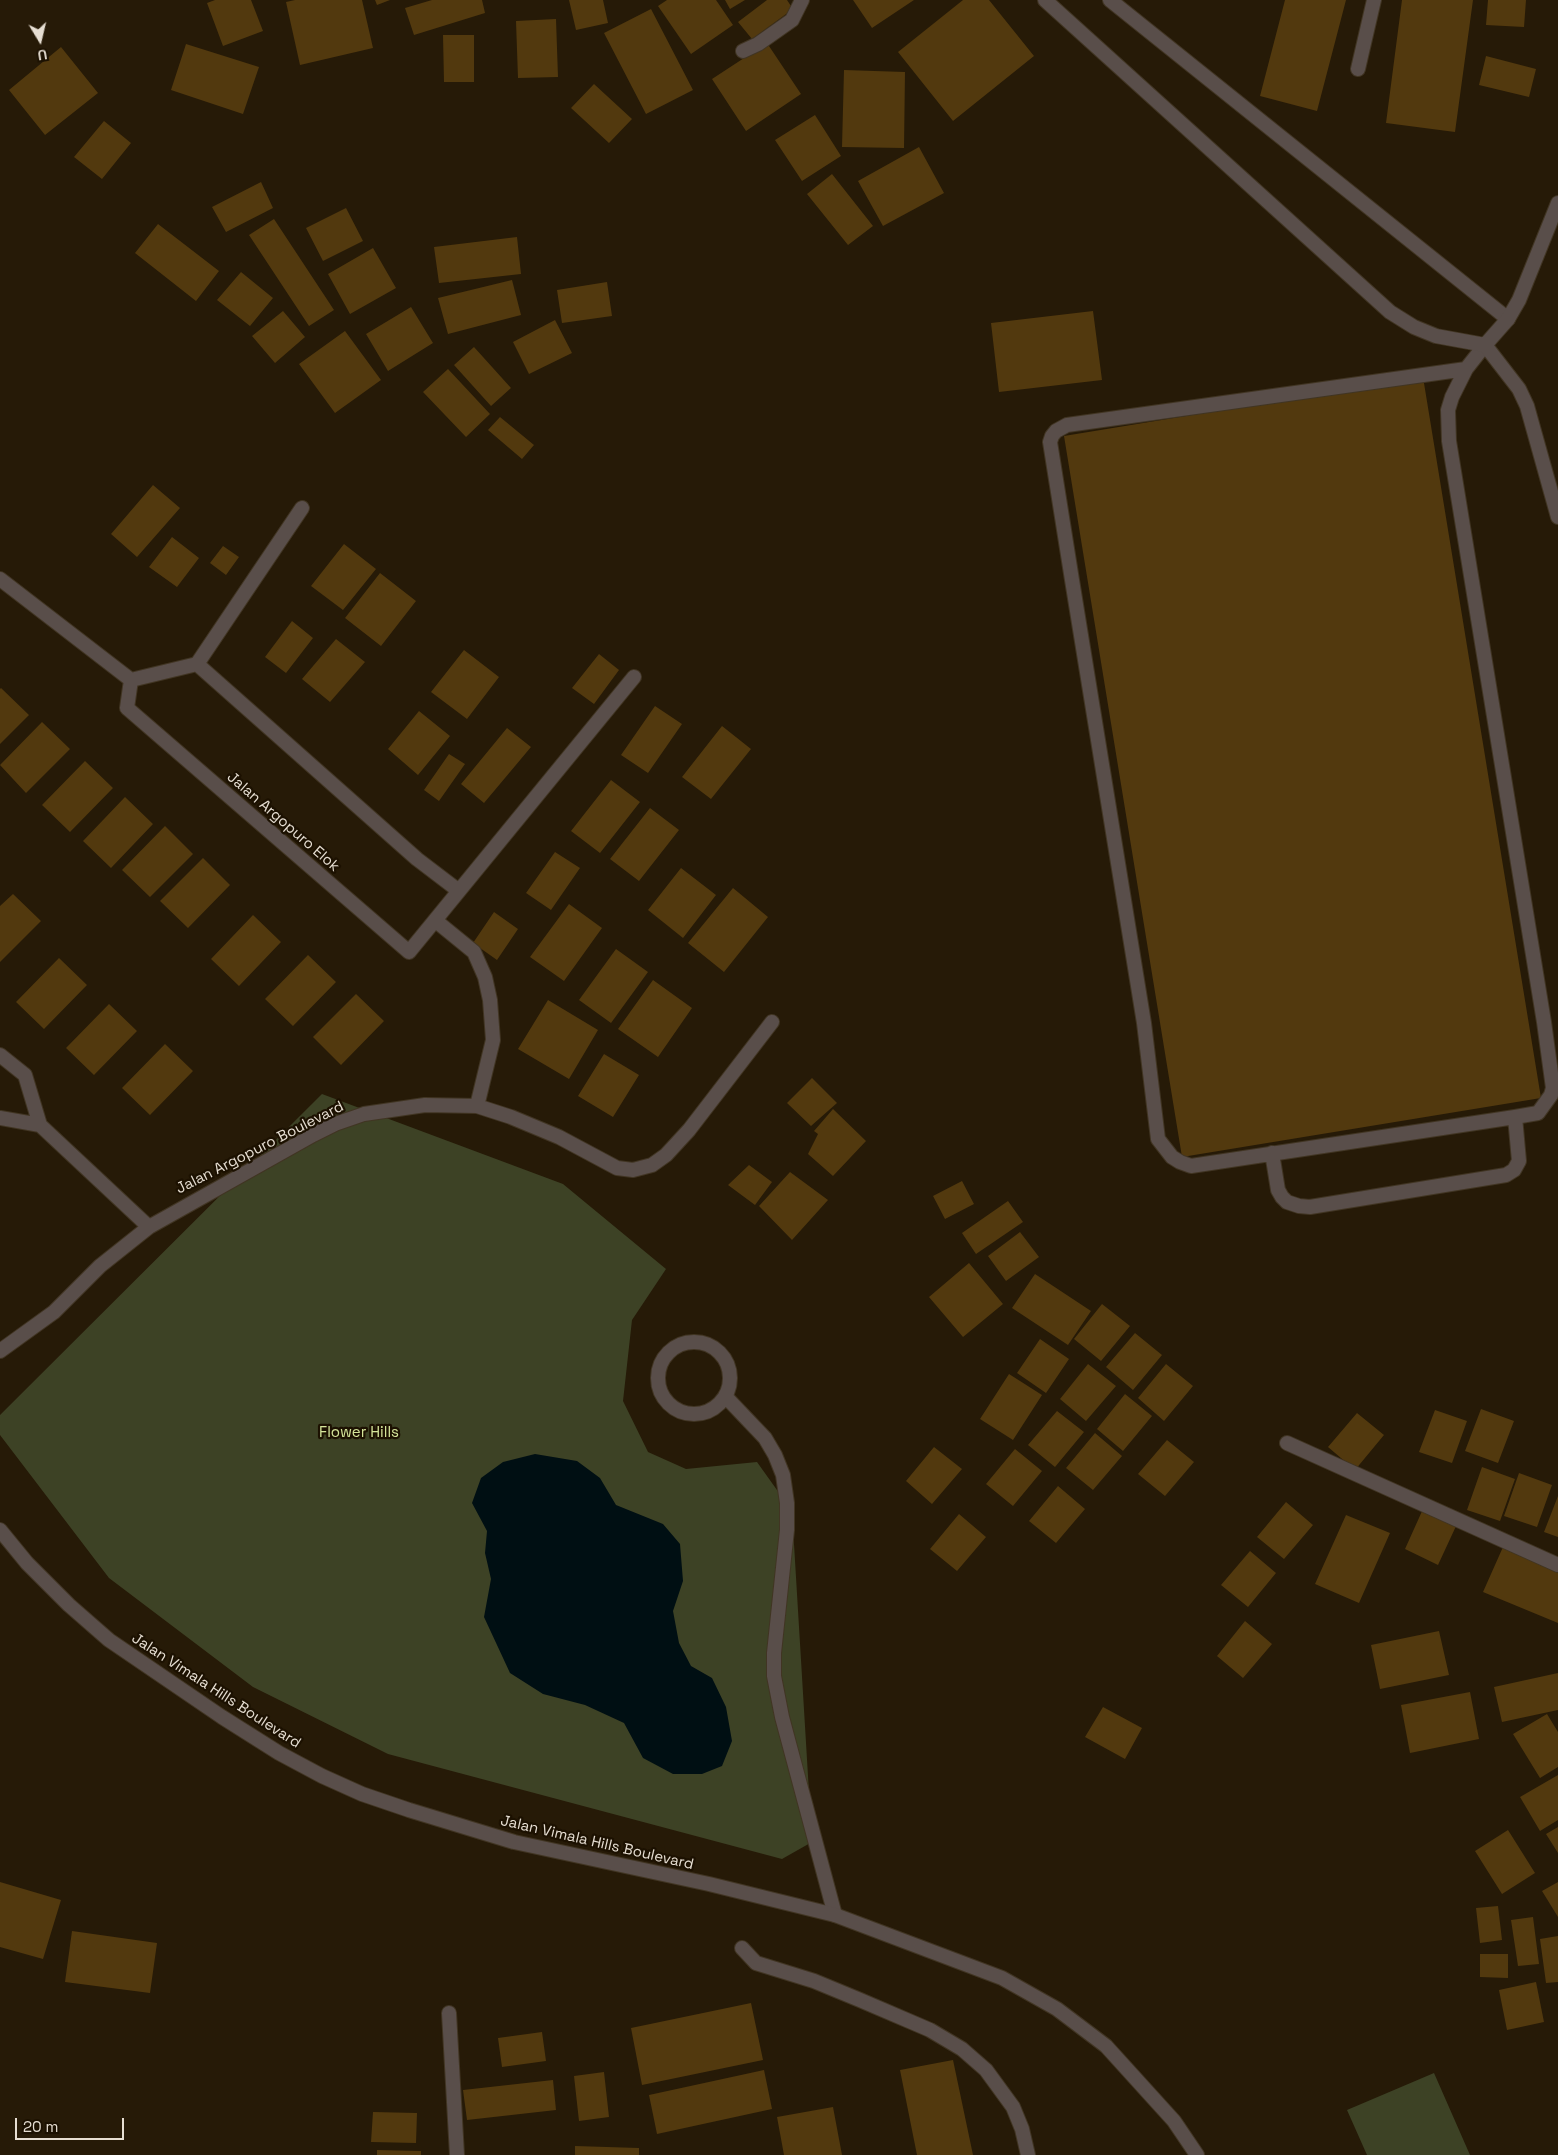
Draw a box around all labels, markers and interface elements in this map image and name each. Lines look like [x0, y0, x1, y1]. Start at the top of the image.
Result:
north arrow [15, 15, 65, 65]
text: U [36, 45, 48, 64]
street label: Jalan Argopuro Elok [223, 768, 343, 876]
street label: Jalan Argopuro Boulevard [173, 1098, 347, 1198]
park label: Flower Hills [319, 1424, 399, 1442]
street label: Jalan Vimala Hills Boulevard [128, 1630, 304, 1752]
street label: Jalan Vimala Hills Boulevard [499, 1812, 695, 1874]
scale bar [18, 2108, 126, 2140]
text: 20 m [23, 2117, 58, 2136]

